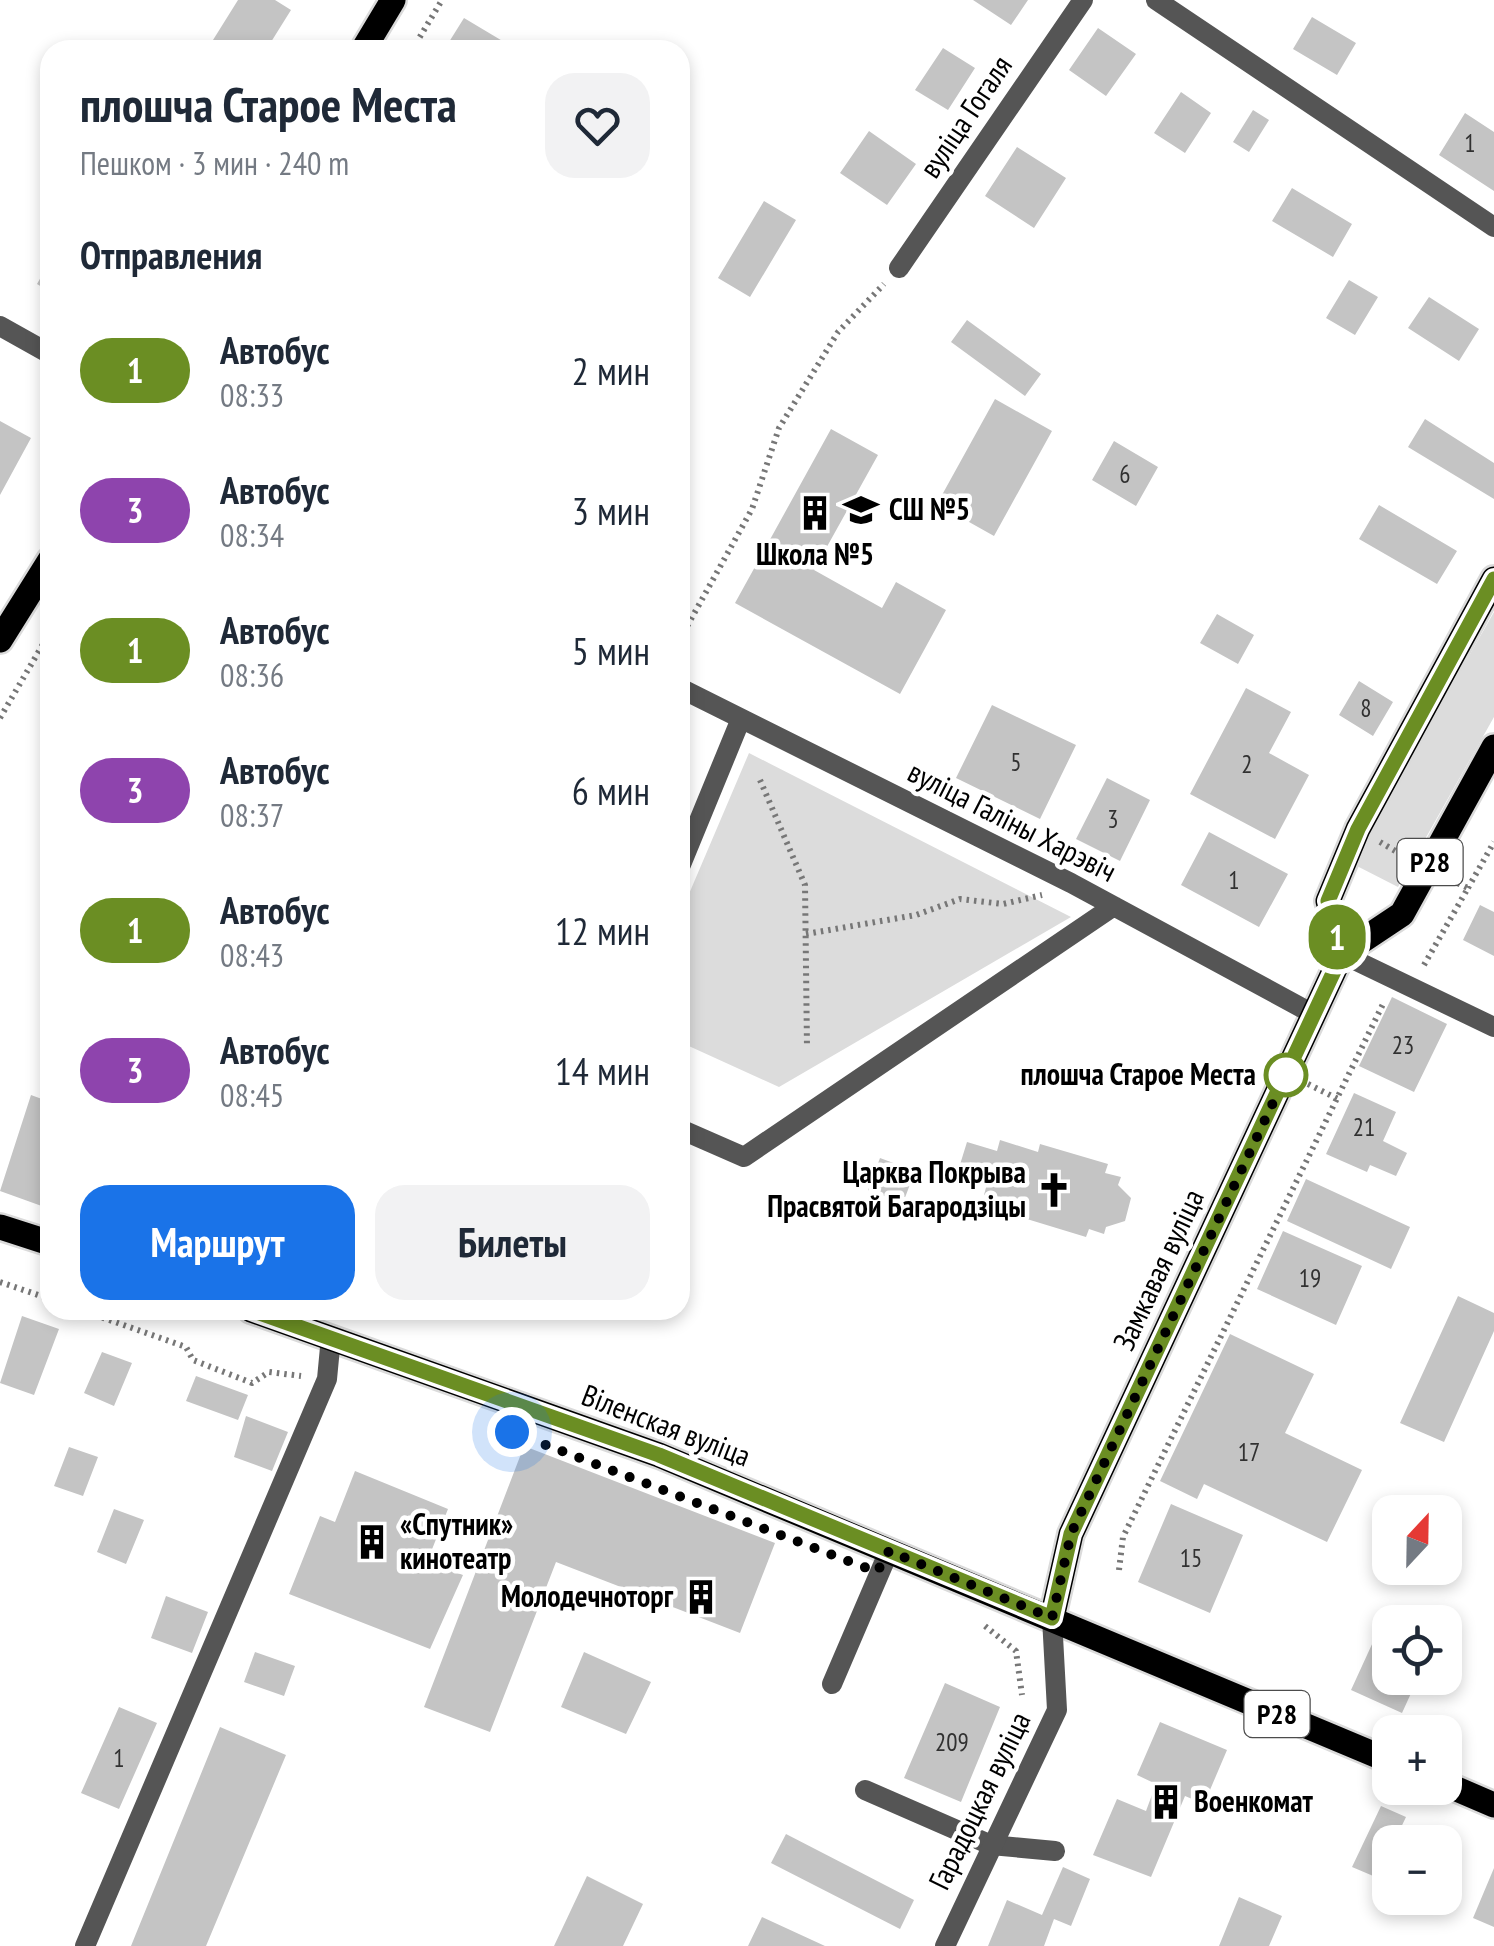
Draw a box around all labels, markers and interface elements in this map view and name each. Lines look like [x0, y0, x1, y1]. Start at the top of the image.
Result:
street label: вуліца Гогаля [910, 48, 1020, 185]
text: плошча Старое Места [80, 73, 457, 135]
button: heart [545, 73, 650, 178]
house number: 1 [1464, 127, 1476, 159]
text: Пешком · 3 мин · 240 m [80, 142, 349, 184]
text: Отправления [80, 230, 262, 279]
text: Автобус [220, 325, 330, 374]
text: 2 мин [572, 346, 650, 395]
text: 1 [127, 347, 143, 393]
text: 08:33 [220, 374, 284, 416]
house number: 6 [1119, 458, 1131, 490]
text: Автобус [220, 465, 330, 514]
text: 3 мин [572, 486, 650, 535]
text: 3 [127, 487, 143, 533]
place label: СШ №5 [889, 489, 970, 528]
school or university icon: СШ №5 [842, 491, 880, 529]
building icon: Школа №5 [796, 494, 834, 532]
text: 08:34 [220, 514, 284, 556]
place label: Школа №5 [756, 534, 874, 573]
text: Автобус [220, 605, 330, 654]
text: 5 мин [572, 626, 650, 675]
text: 1 [127, 627, 143, 673]
text: 08:36 [220, 654, 284, 696]
house number: 8 [1360, 692, 1372, 724]
text: Автобус [220, 745, 330, 794]
house number: 5 [1010, 746, 1022, 778]
house number: 2 [1241, 748, 1253, 780]
street label: вуліца Галіны Харэвіч [902, 751, 1123, 890]
text: 6 мин [572, 766, 650, 815]
text: 3 [127, 767, 143, 813]
text: 08:37 [220, 794, 284, 836]
house number: 3 [1107, 803, 1119, 835]
road number: Р28 [1398, 839, 1462, 885]
house number: 1 [1228, 864, 1240, 896]
text: Автобус [220, 885, 330, 934]
line badge: 1 [1304, 904, 1370, 970]
text: 12 мин [555, 906, 650, 955]
text: 1 [127, 907, 143, 953]
text: 1 [1329, 914, 1345, 960]
text: 08:43 [220, 934, 284, 976]
text: Автобус [220, 1025, 330, 1074]
house number: 23 [1392, 1029, 1414, 1061]
text: 14 мин [555, 1046, 650, 1095]
text: 3 [127, 1047, 143, 1093]
place label: плошча Старое Места [1021, 1054, 1256, 1093]
marker: плошча Старое Места [1265, 1054, 1307, 1096]
text: 08:45 [220, 1074, 284, 1116]
house number: 21 [1353, 1111, 1375, 1143]
place label: Царква Покрыва Прасвятой Багародзіцы [767, 1152, 1026, 1225]
church icon: Царква Покрыва Прасвятой Багародзіцы [1035, 1171, 1073, 1209]
street label: Замкавая вуліца [1103, 1183, 1212, 1356]
button: Маршрут [80, 1185, 355, 1300]
button: Билеты [375, 1185, 650, 1300]
house number: 19 [1299, 1262, 1321, 1294]
street label: Віленская вуліца [577, 1375, 756, 1475]
your location [487, 1407, 537, 1457]
house number: 17 [1238, 1436, 1260, 1468]
north arrow [1372, 1495, 1462, 1585]
map controls [1372, 1495, 1462, 1915]
place label: «Спутник» кинотеатр [400, 1504, 513, 1577]
building icon: «Спутник» кинотеатр [353, 1523, 391, 1561]
house number: 15 [1180, 1542, 1202, 1574]
place label: Молодечноторг [501, 1576, 674, 1615]
building icon: Молодечноторг [682, 1578, 720, 1616]
button: locate [1372, 1605, 1462, 1695]
road number: Р28 [1244, 1691, 1310, 1737]
street label: Гарадоцкая вуліца [919, 1705, 1038, 1896]
button: + [1372, 1715, 1462, 1805]
house number: 209 [935, 1726, 969, 1758]
house number: 1 [113, 1742, 125, 1774]
place label: Военкомат [1194, 1781, 1314, 1820]
building icon: Военкомат [1147, 1783, 1185, 1821]
button: − [1372, 1825, 1462, 1915]

